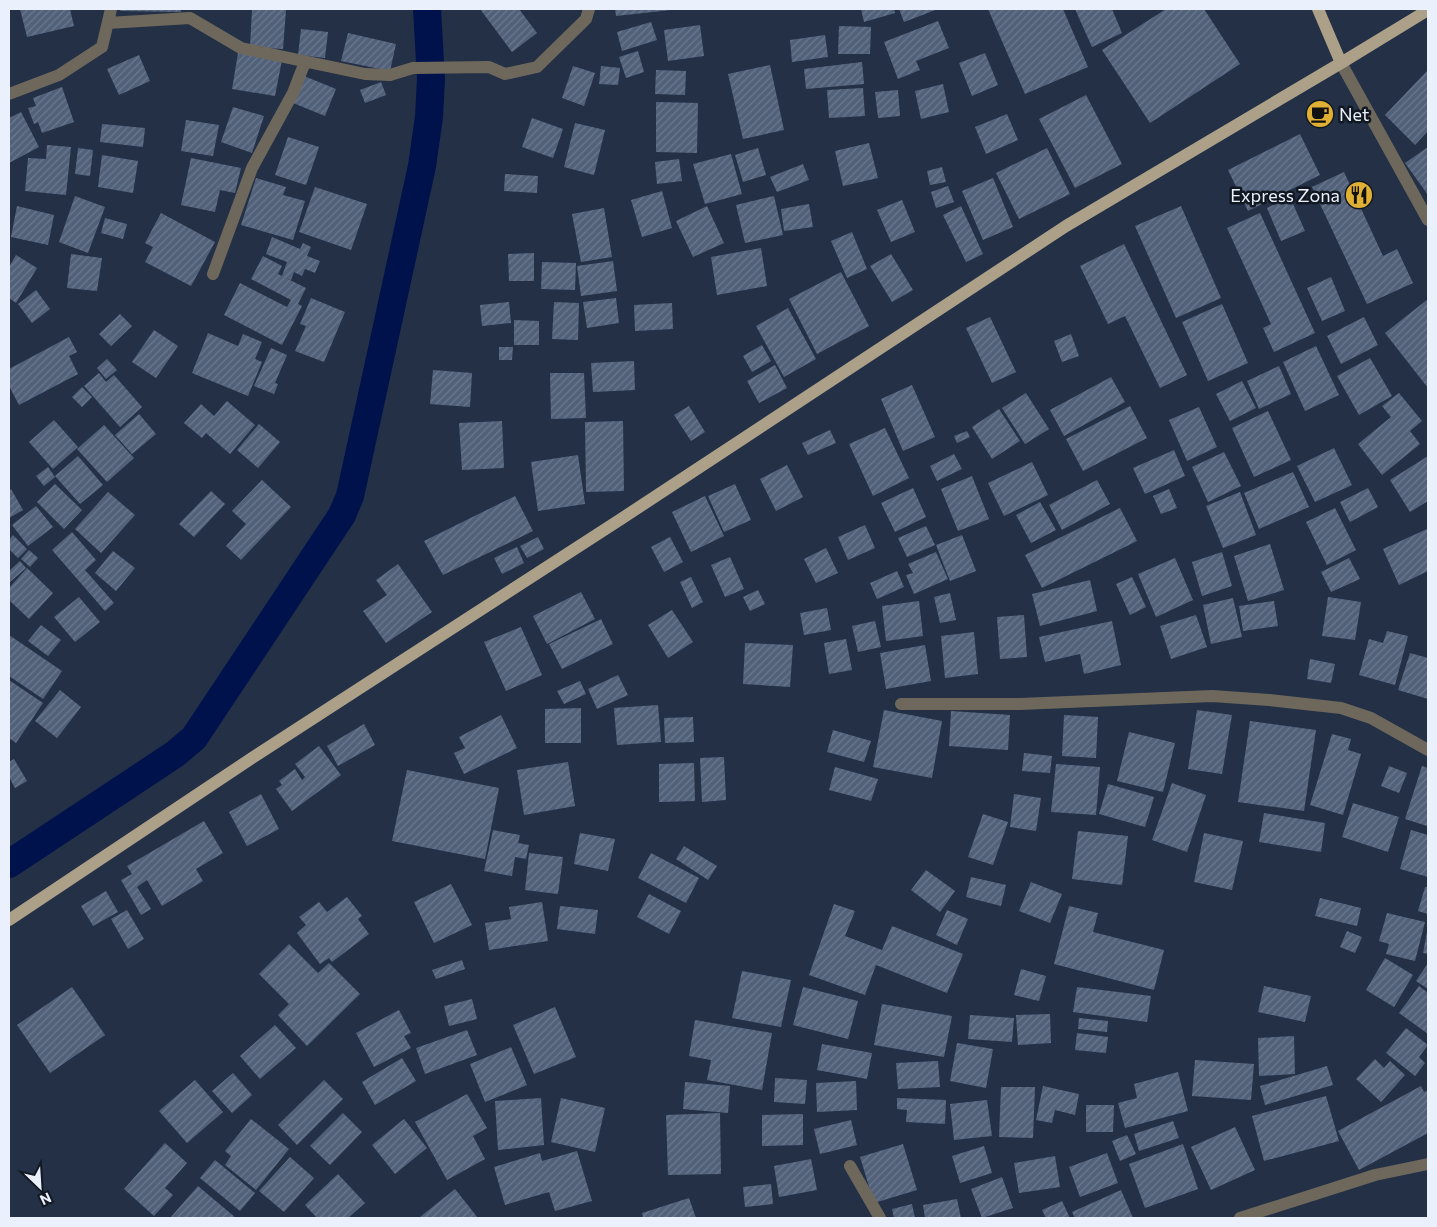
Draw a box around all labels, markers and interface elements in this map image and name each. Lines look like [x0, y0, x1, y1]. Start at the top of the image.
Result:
cafe icon: Net [1305, 99, 1335, 129]
place label: Net [1339, 103, 1369, 125]
restaurant icon: Express Zona [1344, 180, 1374, 210]
place label: Express Zona [1230, 184, 1340, 206]
north arrow [15, 1162, 65, 1212]
text: N [37, 1189, 54, 1209]

